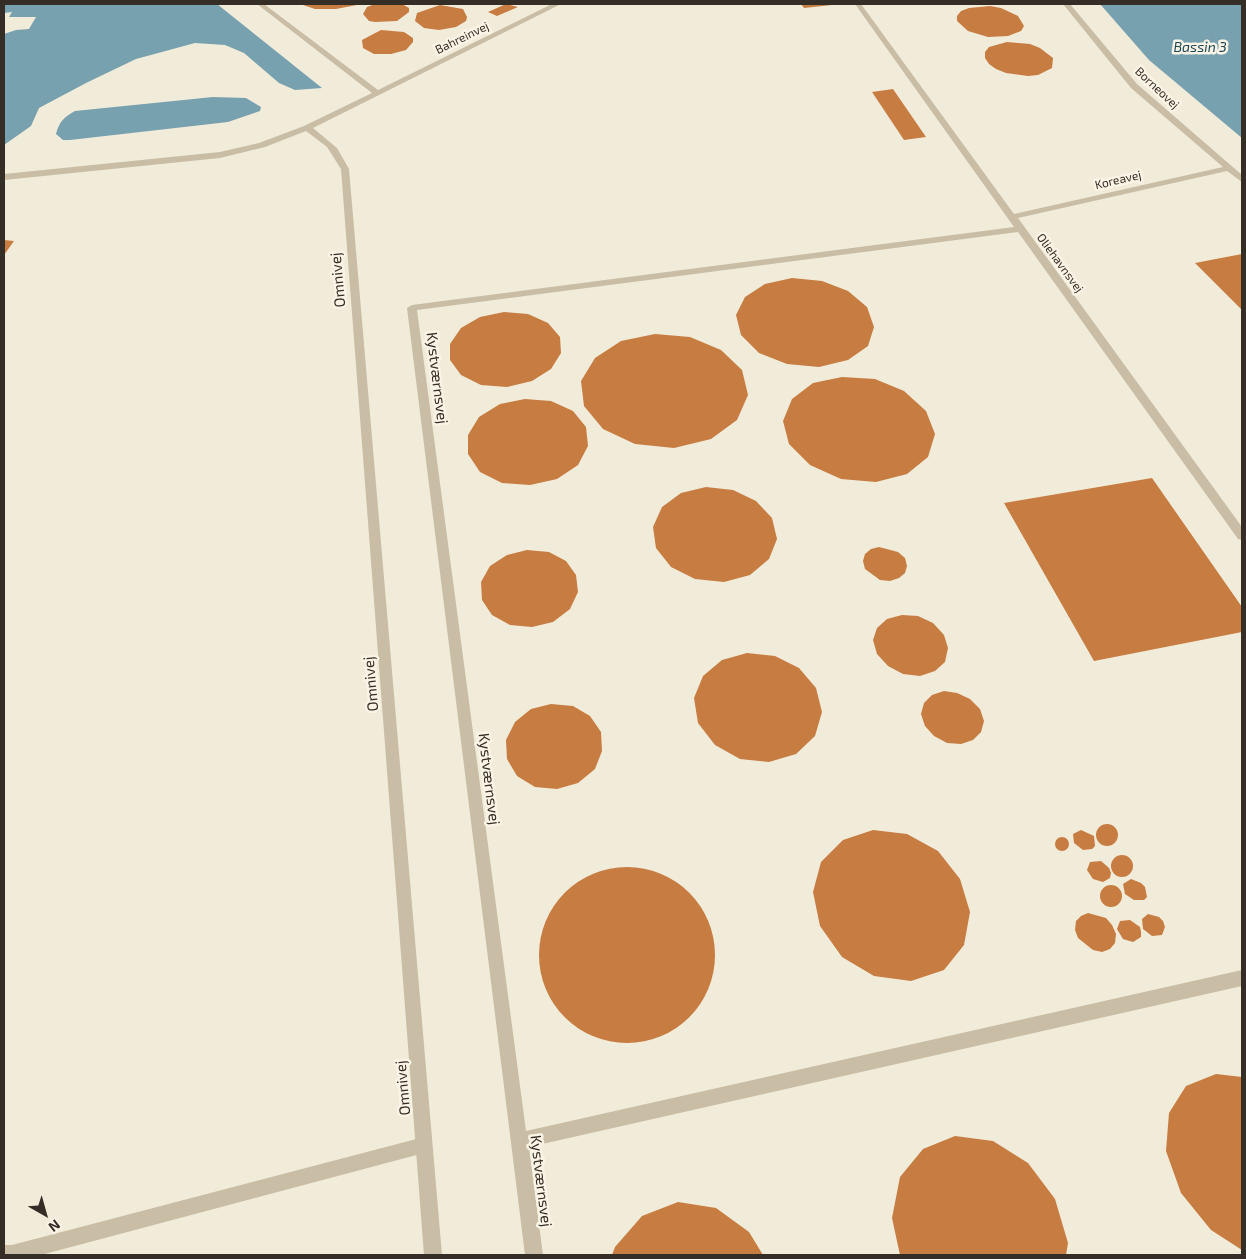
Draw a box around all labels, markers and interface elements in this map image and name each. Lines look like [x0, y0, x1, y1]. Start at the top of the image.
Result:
street label: Bahreinvej [433, 19, 491, 57]
water label: Bassin 3 [1173, 39, 1227, 55]
street label: Borneovej [1132, 64, 1182, 112]
street label: Koreavej [1093, 168, 1143, 192]
street label: Oliehavnsvej [1034, 231, 1086, 295]
street label: Omnivej [327, 252, 349, 308]
street label: Kystværnsvej [422, 331, 452, 425]
street label: Omnivej [360, 656, 382, 712]
street label: Kystværnsvej [474, 732, 504, 826]
street label: Omnivej [392, 1060, 414, 1116]
street label: Kystværnsvej [526, 1134, 556, 1228]
north arrow [20, 1189, 70, 1239]
text: N [45, 1216, 64, 1236]

